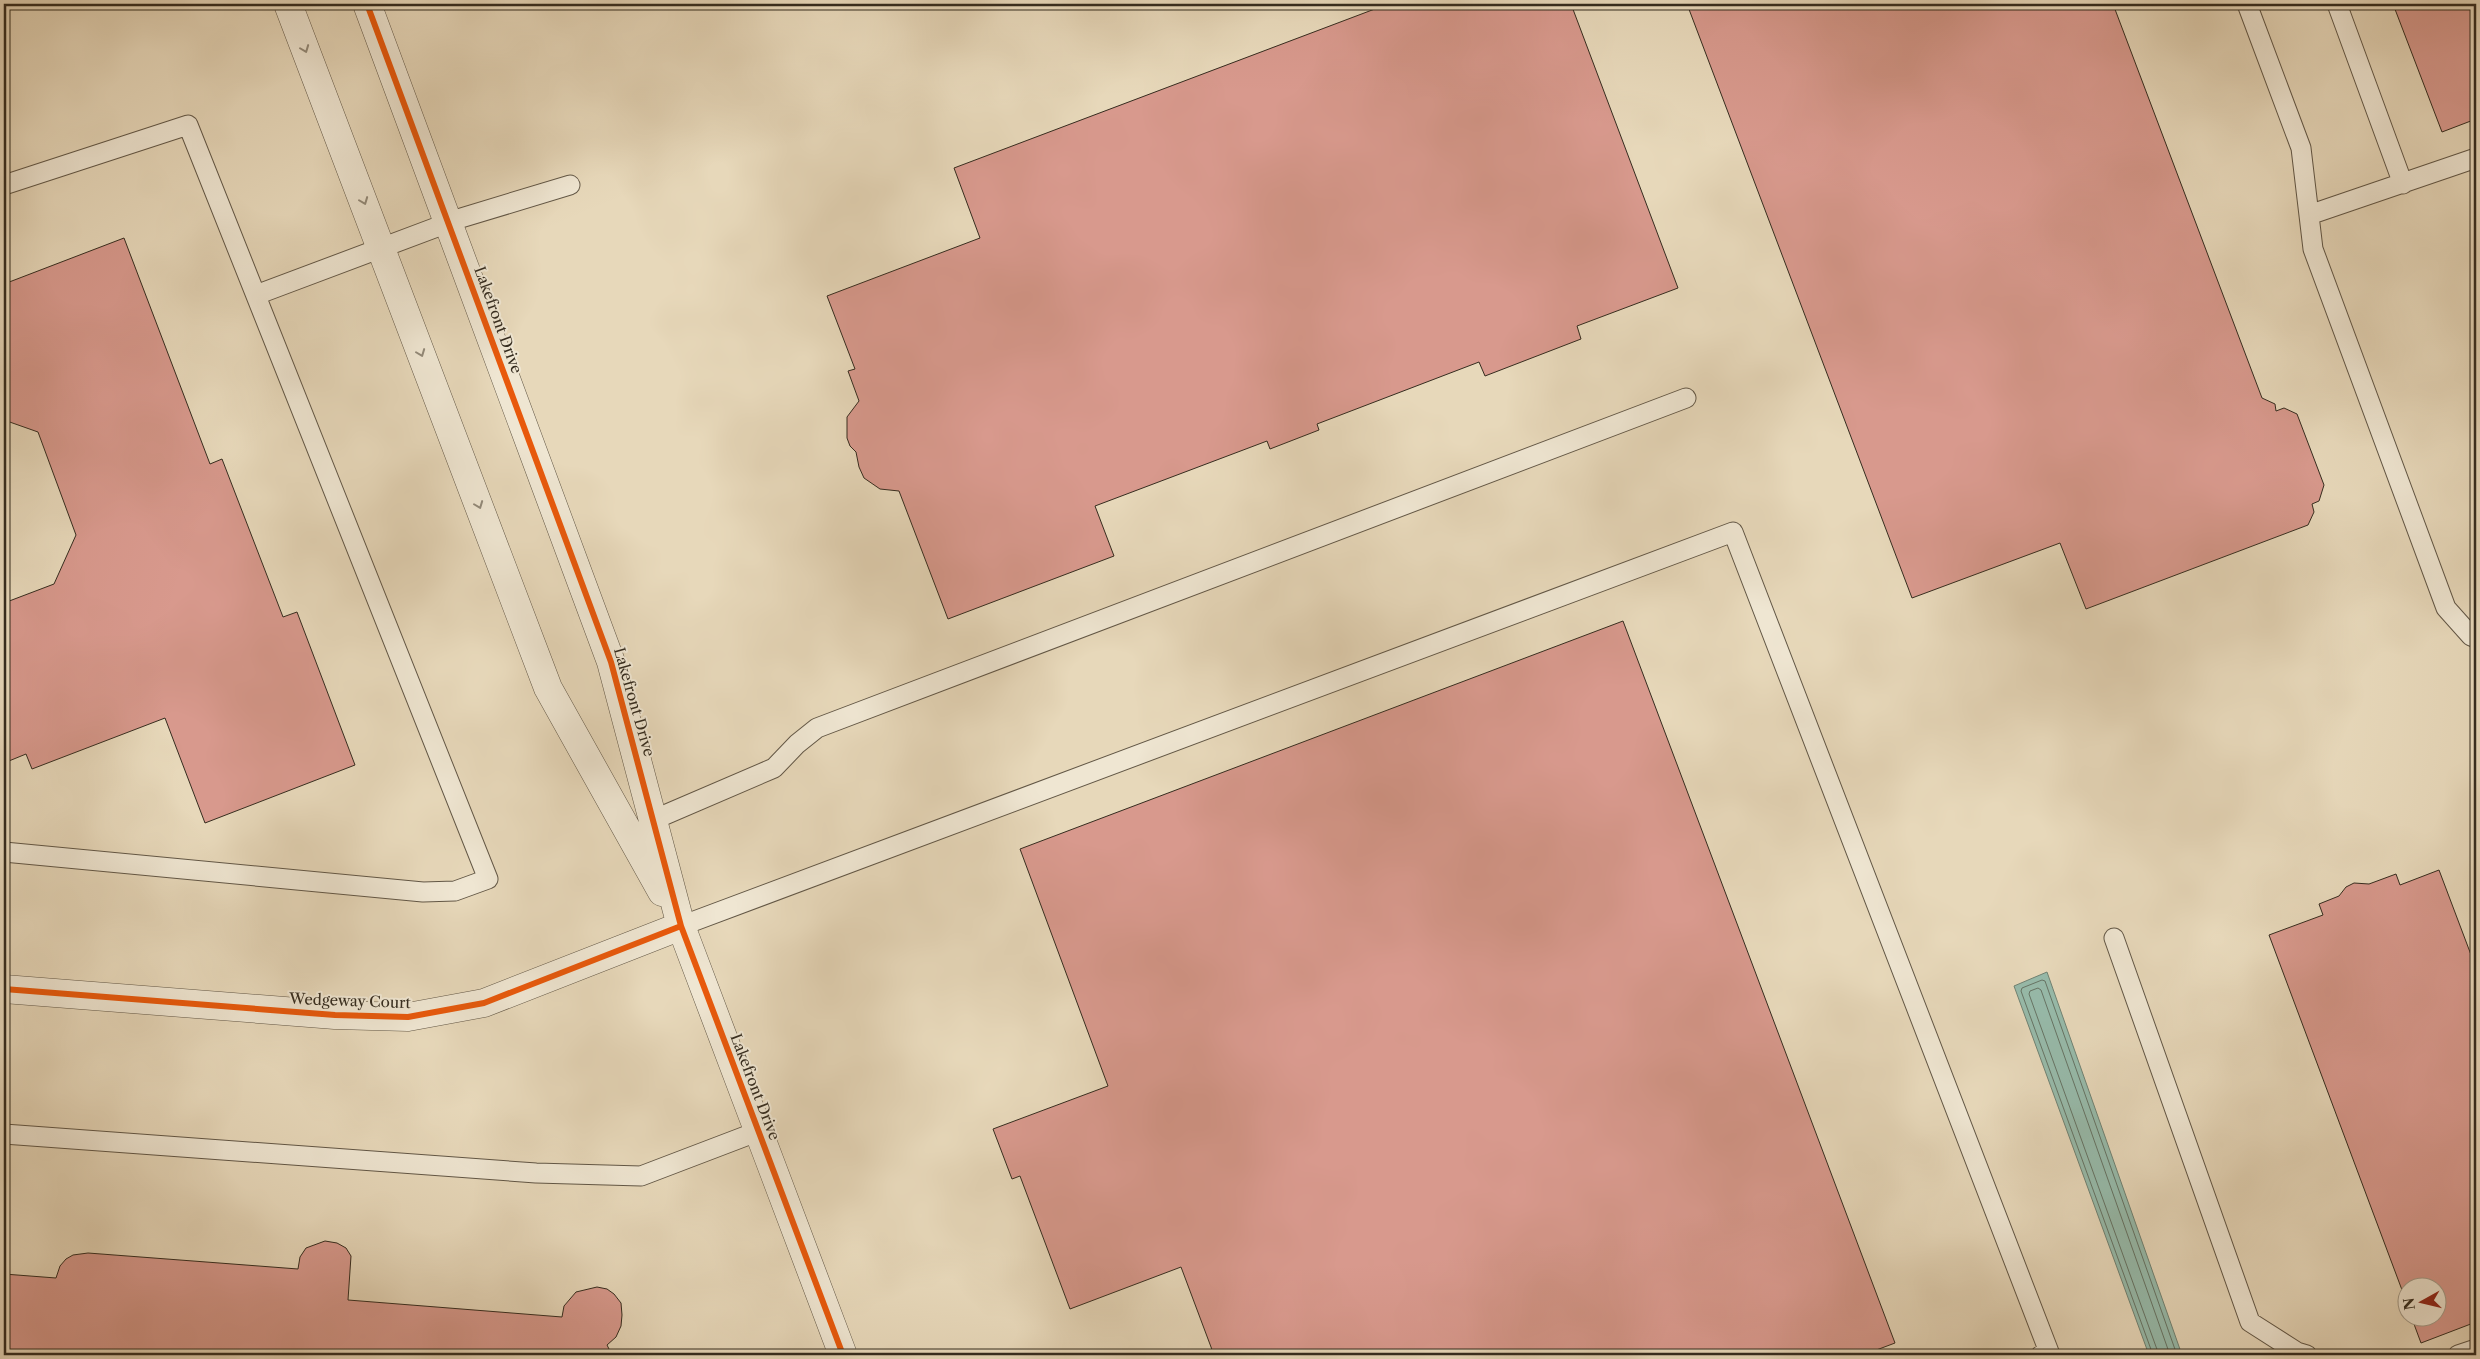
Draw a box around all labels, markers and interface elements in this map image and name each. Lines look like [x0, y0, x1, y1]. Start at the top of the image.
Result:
one-way arrow [299, 44, 309, 53]
one-way arrow [358, 196, 368, 205]
street label: Lakefront Drive [470, 264, 527, 376]
one-way arrow [415, 348, 425, 357]
one-way arrow [473, 500, 483, 509]
street label: Lakefront Drive [610, 645, 659, 759]
street label: Wedgeway Court [288, 989, 412, 1012]
street label: Lakefront Drive [726, 1031, 785, 1143]
north arrow [2398, 1276, 2448, 1326]
text: N [2399, 1297, 2419, 1311]

